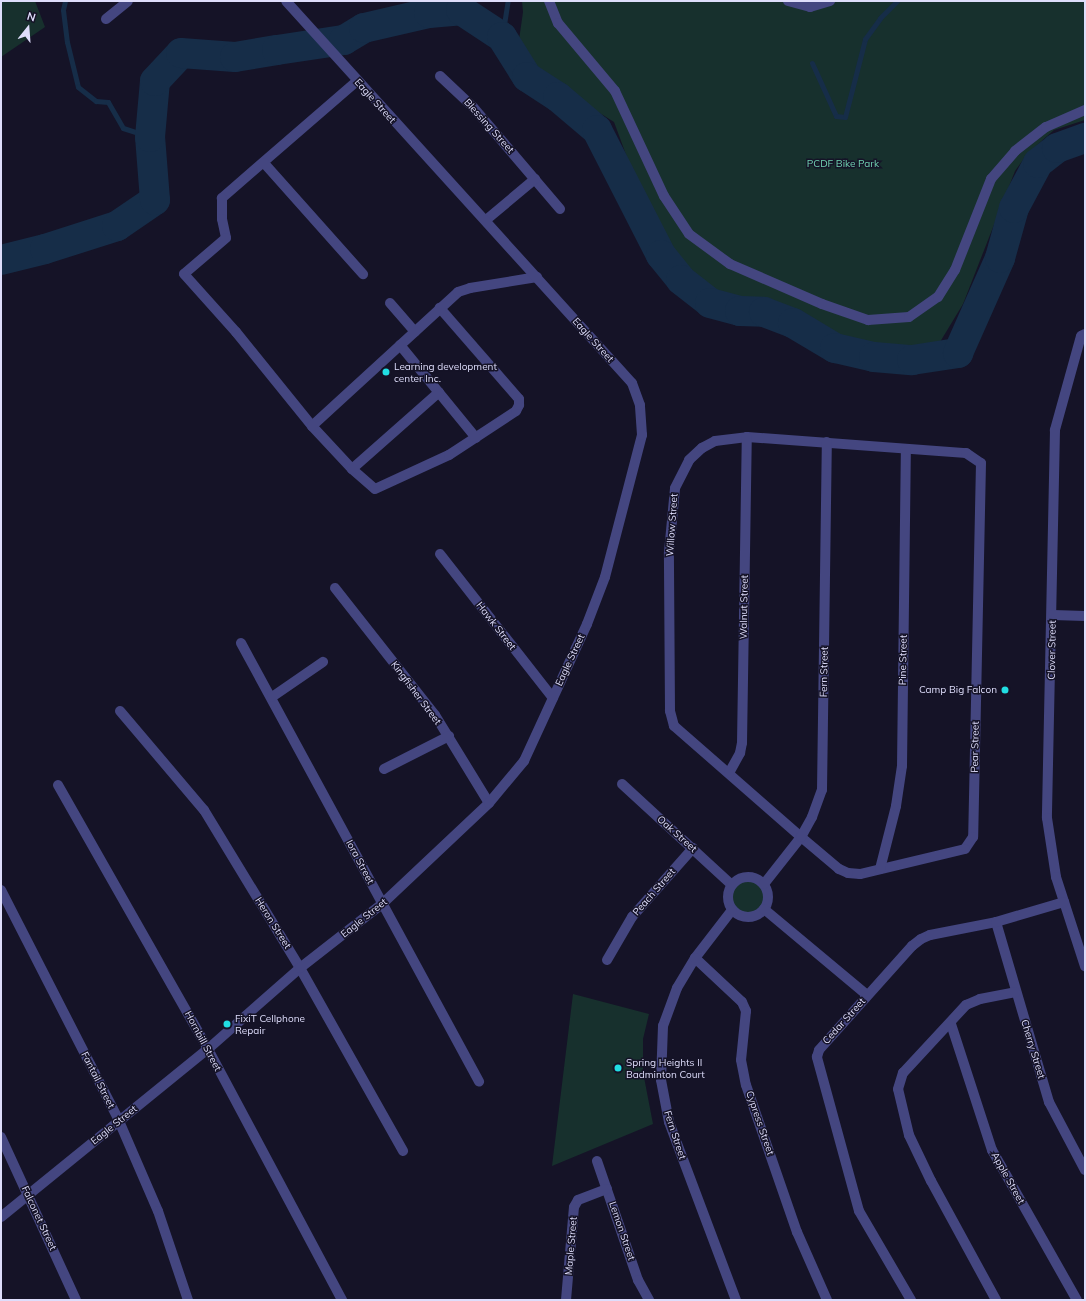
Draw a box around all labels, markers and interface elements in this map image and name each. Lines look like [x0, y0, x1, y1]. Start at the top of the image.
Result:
north arrow [8, 8, 48, 48]
text: N [25, 9, 38, 24]
street label: Eagle Street [352, 76, 398, 126]
street label: Blessing Street [461, 96, 517, 156]
park label: PCDF Bike Park [807, 158, 879, 170]
street label: Eagle Street [570, 315, 616, 365]
place label: Learning development center Inc. [394, 360, 497, 384]
marker: Learning development center Inc. [381, 367, 391, 377]
street label: Willow Street [664, 493, 680, 557]
street label: Walnut Street [737, 575, 751, 639]
street label: Hawk Street [474, 600, 518, 652]
street label: Clover Street [1045, 620, 1059, 680]
street label: Eagle Street [553, 632, 587, 688]
street label: Pine Street [897, 635, 909, 685]
street label: Fern Street [818, 647, 830, 697]
street label: Kingfisher Street [388, 659, 444, 727]
place label: Camp Big Falcon [919, 684, 997, 696]
marker: Camp Big Falcon [1000, 685, 1010, 695]
street label: Pear Street [969, 721, 981, 773]
street label: Oak Street [655, 813, 699, 855]
street label: Iora Street [343, 838, 377, 886]
street label: Peach Street [630, 866, 678, 918]
street label: Heron Street [252, 895, 294, 951]
street label: Eagle Street [338, 896, 390, 940]
street label: Cedar Street [820, 995, 868, 1047]
street label: Hornbill Street [182, 1009, 224, 1073]
place label: FixiT Cellphone Repair [235, 1012, 305, 1036]
street label: Cherry Street [1018, 1018, 1048, 1080]
marker: FixiT Cellphone Repair [222, 1019, 232, 1029]
street label: Fantail Street [79, 1050, 117, 1110]
place label: Spring Heights II Badminton Court [626, 1056, 705, 1080]
marker: Spring Heights II Badminton Court [613, 1063, 623, 1073]
street label: Cypress Street [743, 1089, 777, 1157]
street label: Eagle Street [88, 1103, 140, 1147]
street label: Fern Street [661, 1109, 689, 1161]
street label: Apple Street [989, 1150, 1027, 1206]
street label: Falconet Street [19, 1184, 59, 1252]
street label: Lemon Street [606, 1200, 638, 1262]
street label: Maple Street [562, 1216, 580, 1276]

